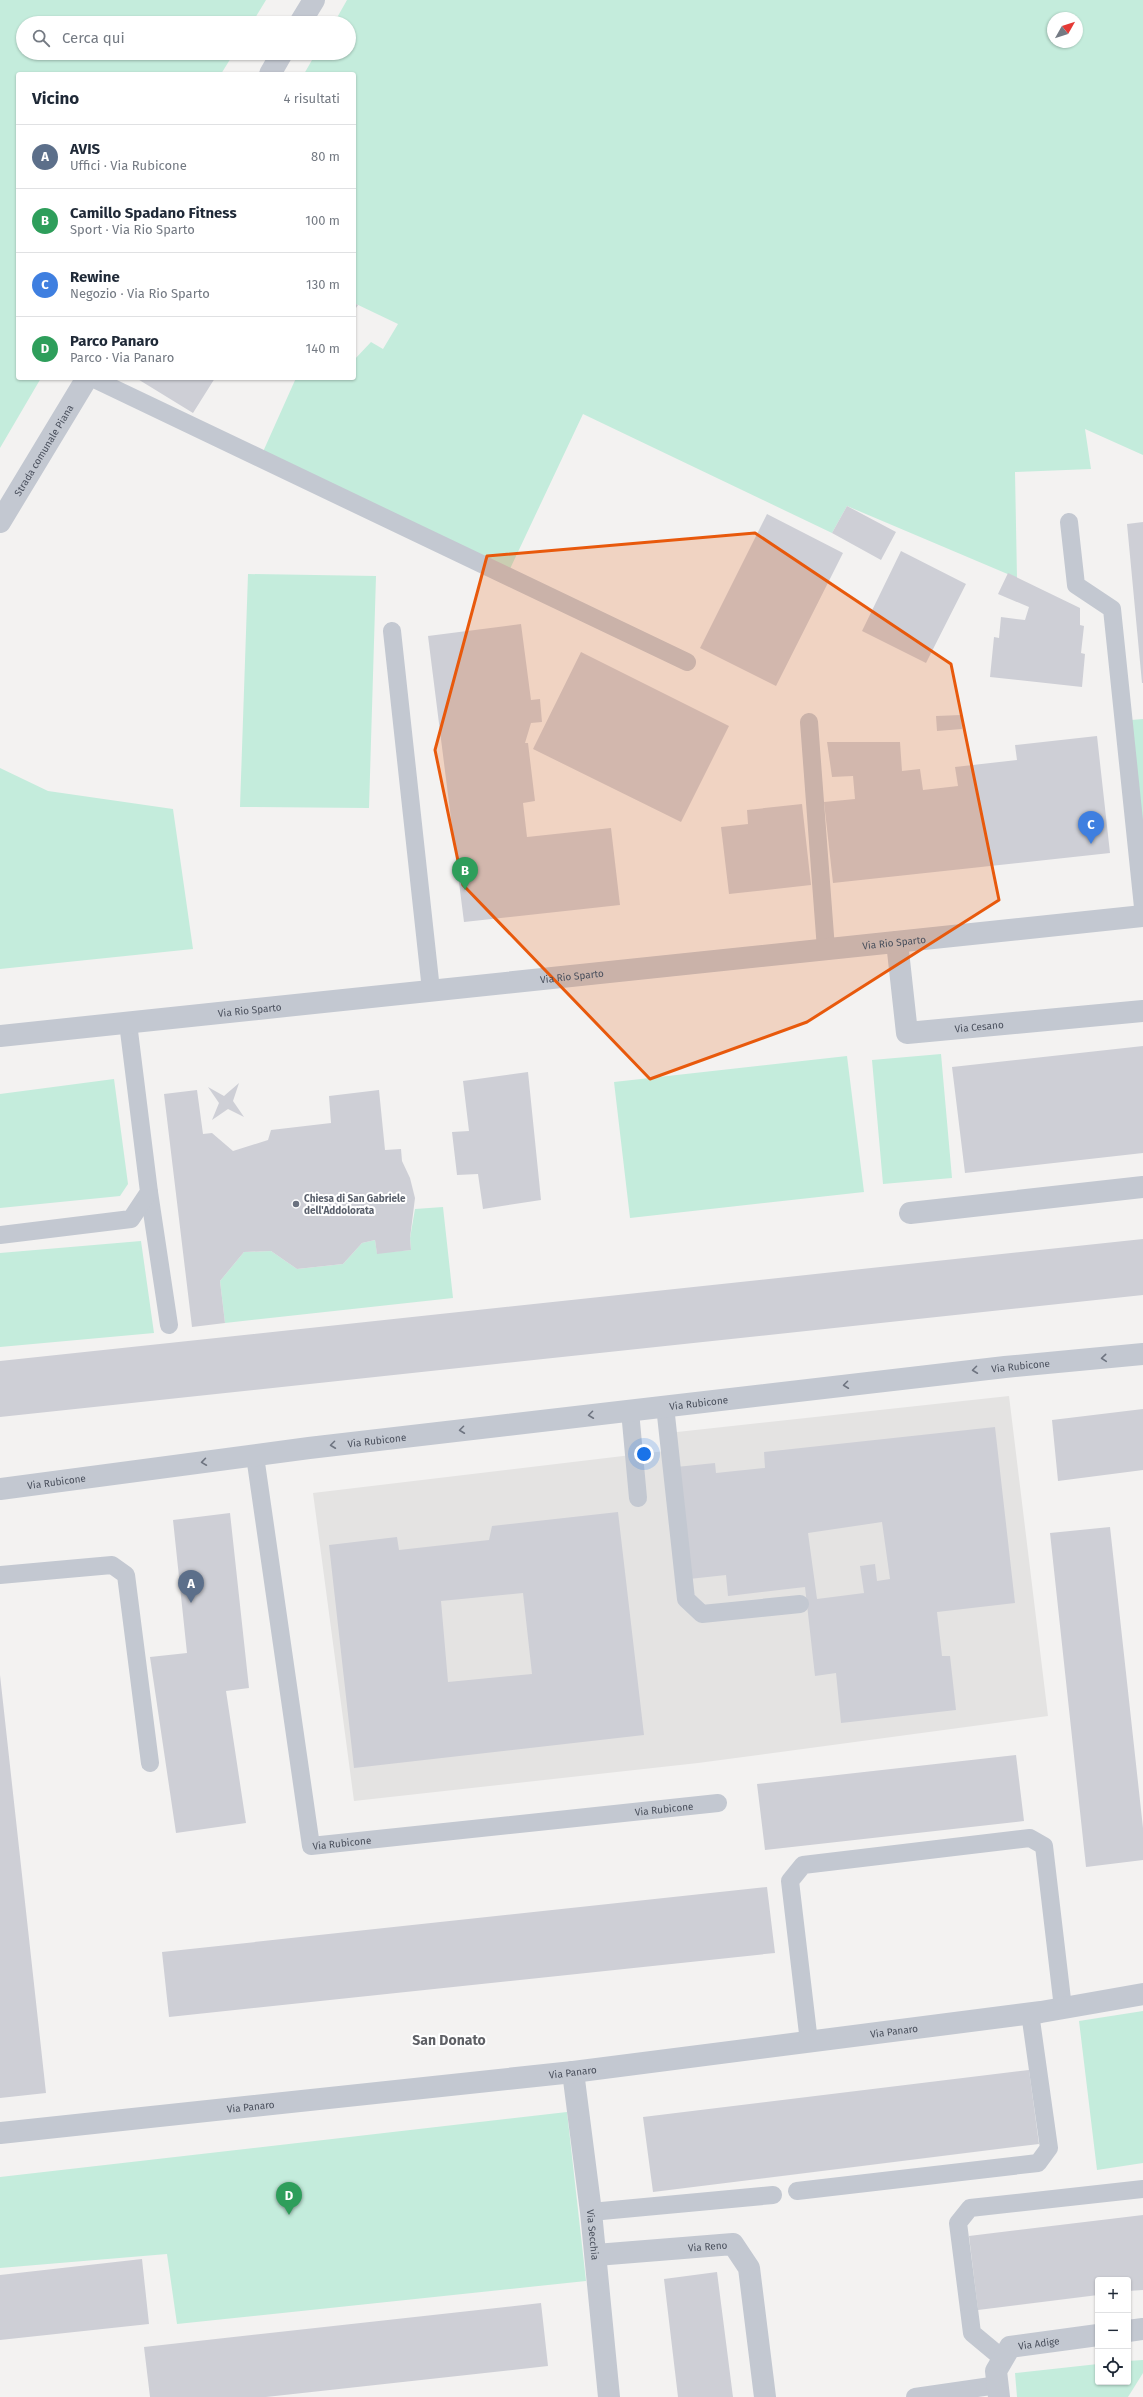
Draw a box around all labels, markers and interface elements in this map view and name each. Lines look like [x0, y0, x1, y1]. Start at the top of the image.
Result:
north arrow [1047, 12, 1083, 48]
search box [16, 16, 356, 60]
icon: search [30, 27, 52, 49]
text: Cerca qui [62, 29, 125, 47]
text: Vicino [32, 88, 79, 109]
text: 4 risultati [283, 91, 340, 106]
text: AVIS [70, 140, 100, 158]
text: A [41, 149, 49, 164]
text: 80 m [311, 149, 340, 164]
text: Uffici · Via Rubicone [70, 158, 187, 173]
text: Camillo Spadano Fitness [70, 204, 237, 222]
text: B [41, 213, 49, 228]
text: 100 m [305, 213, 340, 228]
text: Sport · Via Rio Sparto [70, 222, 195, 237]
text: Rewine [70, 268, 120, 286]
text: C [41, 277, 49, 292]
text: 130 m [306, 277, 340, 292]
text: Negozio · Via Rio Sparto [70, 286, 210, 301]
text: Parco Panaro [70, 332, 159, 350]
text: D [41, 341, 49, 356]
text: 140 m [306, 341, 340, 356]
text: Parco · Via Panaro [70, 350, 174, 365]
street label: Strada comunale Piana [12, 403, 76, 498]
pin: C [1078, 811, 1104, 844]
pin: B [452, 857, 478, 890]
street label: Via Rio Sparto [862, 934, 927, 952]
street label: Via Rio Sparto [540, 968, 604, 986]
street label: Via Rio Sparto [217, 1001, 282, 1020]
street label: Via Cesano [954, 1019, 1004, 1036]
place label: Chiesa di San Gabriele dell'Addolorata [304, 1193, 406, 1217]
marker: Chiesa di San Gabriele dell'Addolorata [291, 1199, 301, 1209]
one-way arrow [1101, 1353, 1107, 1362]
street label: Via Rubicone [991, 1358, 1051, 1376]
one-way arrow [972, 1365, 978, 1374]
one-way arrow [843, 1380, 849, 1389]
street label: Via Rubicone [669, 1394, 729, 1413]
one-way arrow [588, 1410, 594, 1419]
one-way arrow [459, 1425, 465, 1434]
street label: Via Rubicone [347, 1432, 407, 1450]
one-way arrow [330, 1440, 336, 1449]
your location [634, 1444, 654, 1464]
one-way arrow [201, 1457, 207, 1466]
street label: Via Rubicone [27, 1473, 87, 1492]
pin: A [178, 1570, 204, 1603]
street label: Via Rubicone [634, 1801, 694, 1819]
street label: Via Rubicone [312, 1835, 372, 1853]
street label: Via Panaro [870, 2023, 919, 2041]
district label: San Donato [412, 2032, 486, 2049]
street label: Via Panaro [548, 2064, 598, 2082]
street label: Via Panaro [226, 2099, 275, 2116]
pin: D [276, 2182, 302, 2215]
street label: Via Secchia [584, 2209, 601, 2261]
street label: Via Reno [688, 2239, 728, 2255]
map controls [1095, 2277, 1131, 2385]
button: + [1095, 2277, 1131, 2313]
button: − [1095, 2313, 1131, 2349]
street label: Via Adige [1018, 2335, 1060, 2353]
button: locate [1095, 2349, 1131, 2385]

